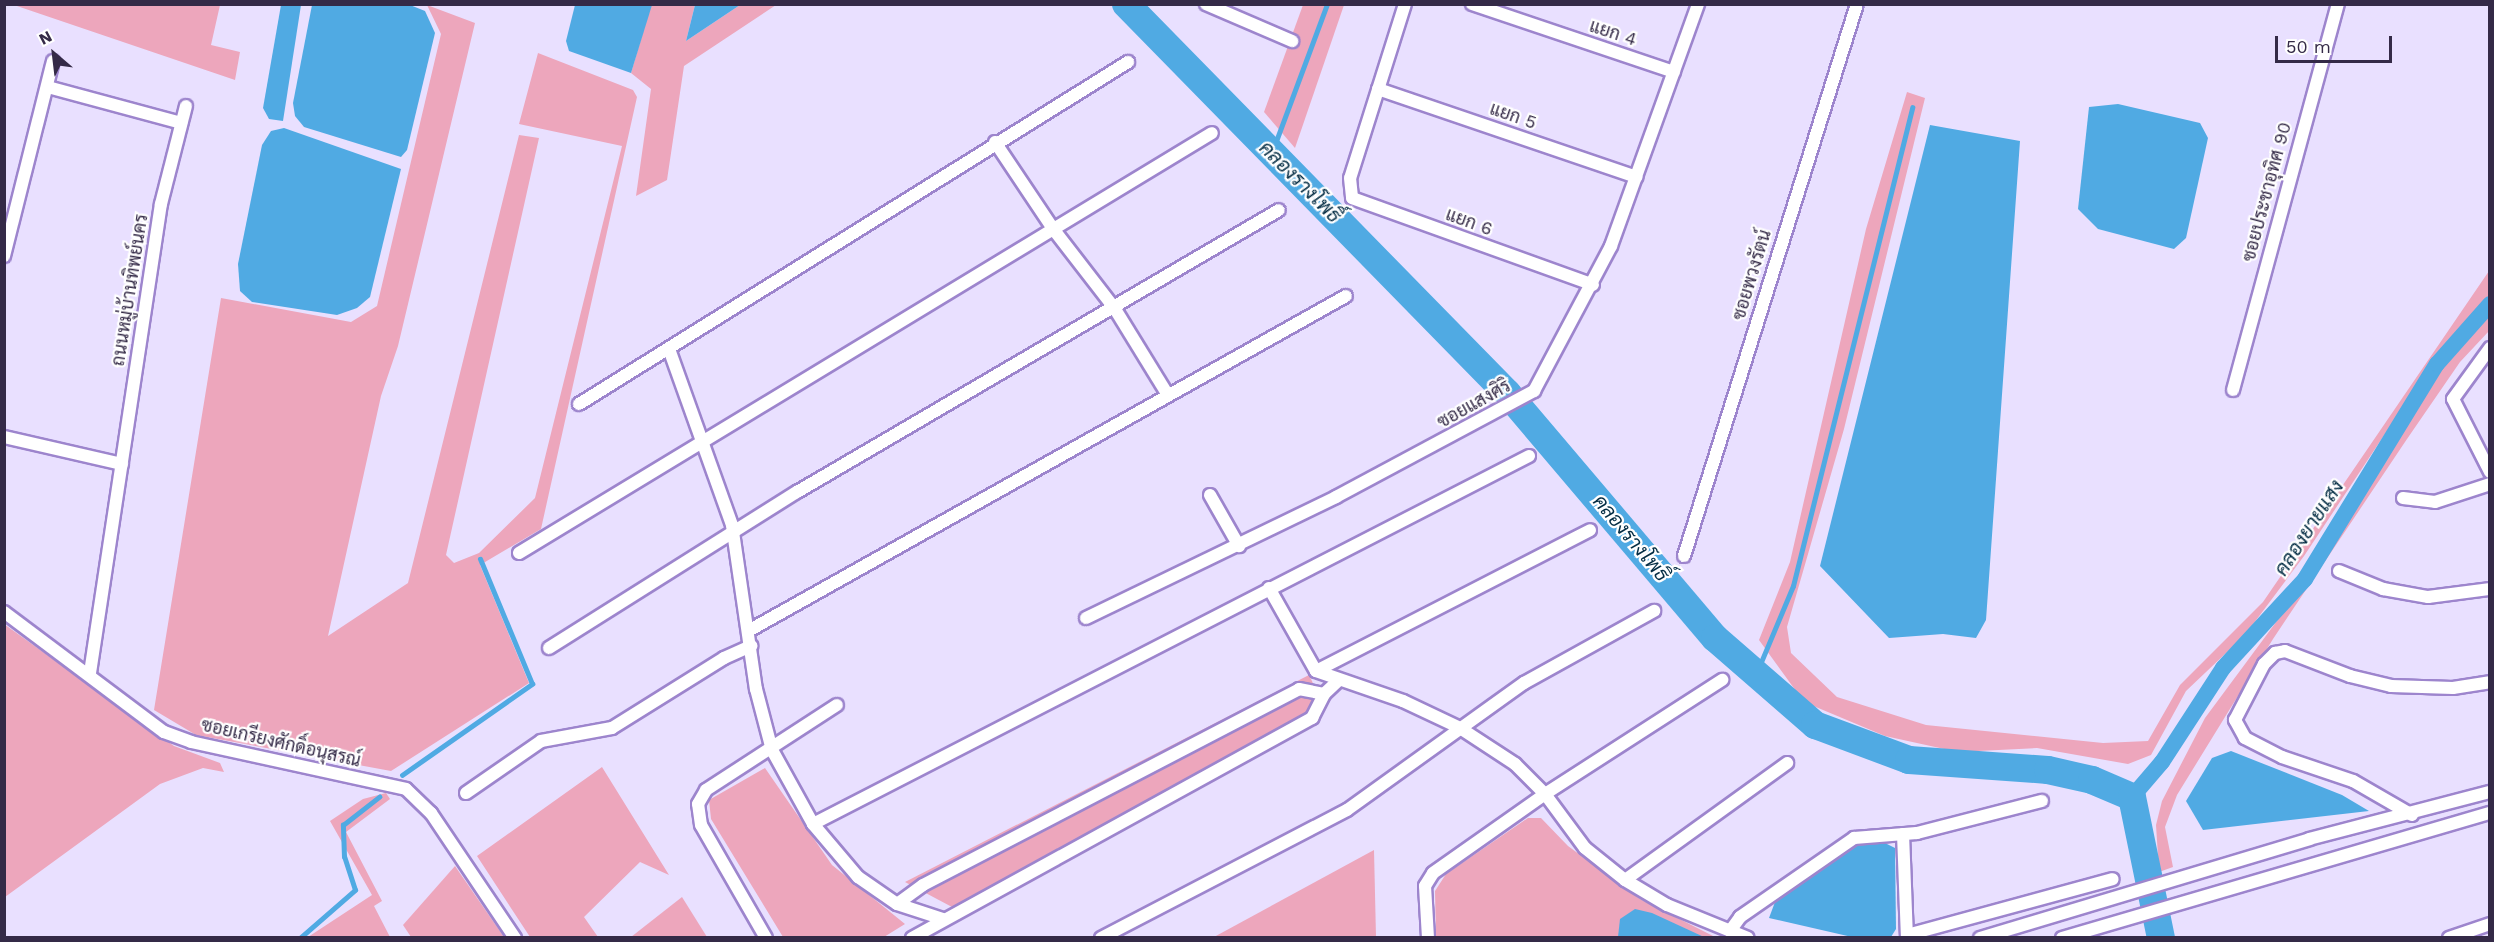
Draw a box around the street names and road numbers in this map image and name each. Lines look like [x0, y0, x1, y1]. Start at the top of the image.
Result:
street label: แยก 4 [1587, 15, 1639, 51]
street label: แยก 5 [1487, 98, 1539, 134]
street label: ซอยประชาอุทิศ 90 [2238, 120, 2296, 264]
street label: แยก 6 [1443, 204, 1495, 240]
street label: ถนนหมู่บ้านทิพย์นคร [107, 212, 153, 368]
street label: ซอยพวงรัตน์ [1728, 227, 1776, 323]
street label: ซอยแสงศิริ [1434, 375, 1514, 433]
street label: ซอยเกรียงศักดิ์อนุสรณ์ [199, 714, 363, 772]

